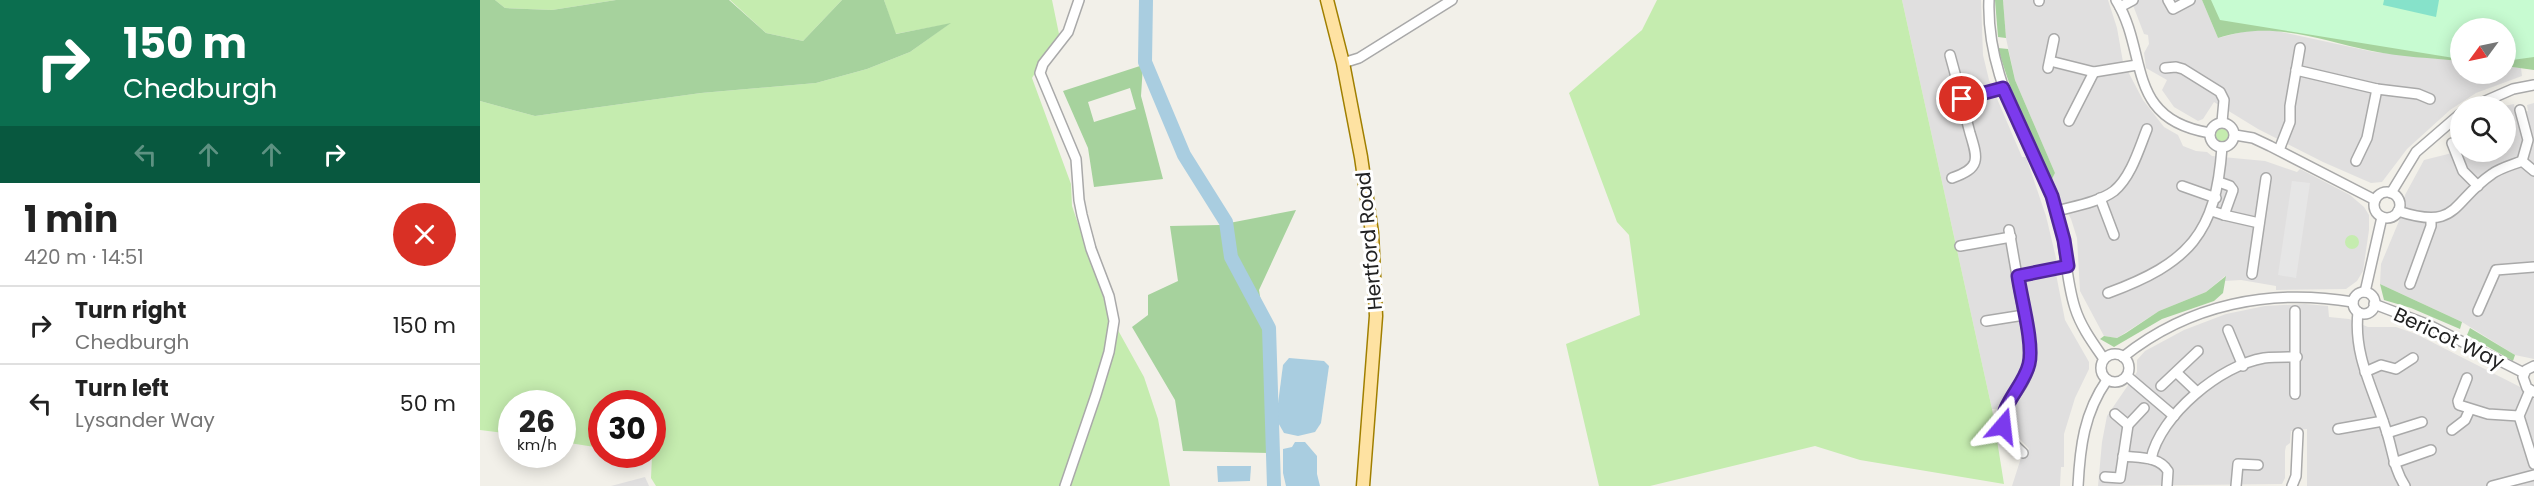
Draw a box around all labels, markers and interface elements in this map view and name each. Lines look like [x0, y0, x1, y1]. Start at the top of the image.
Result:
text: 150 m [123, 14, 247, 73]
north arrow [2450, 18, 2516, 84]
map controls [2450, 18, 2516, 162]
icon: right [24, 24, 102, 102]
text: Chedburgh [123, 70, 277, 107]
pin [1936, 73, 1987, 124]
icon: arrive [1945, 82, 1978, 115]
button: search [2450, 96, 2516, 162]
icon: left [129, 138, 162, 171]
icon: ahead [192, 138, 225, 171]
icon: ahead [255, 138, 288, 171]
icon: right [318, 138, 351, 171]
street label: Hertford Road [1349, 171, 1389, 311]
text: 1 min [24, 194, 118, 245]
button: close [393, 203, 456, 266]
text: 420 m · 14:51 [24, 243, 144, 271]
text: Turn right [75, 295, 186, 326]
street label: Bericot Way [2389, 300, 2509, 376]
icon: right [24, 309, 57, 342]
text: 150 m [393, 310, 456, 341]
text: Chedburgh [75, 328, 189, 356]
text: Turn left [75, 373, 169, 404]
icon: left [24, 387, 57, 420]
text: 50 m [400, 388, 456, 419]
speed limit sign: 30 [588, 390, 666, 468]
position arrow [1971, 394, 2035, 458]
text: 26 [519, 400, 555, 443]
text: Lysander Way [75, 406, 215, 434]
text: km/h [517, 434, 557, 455]

